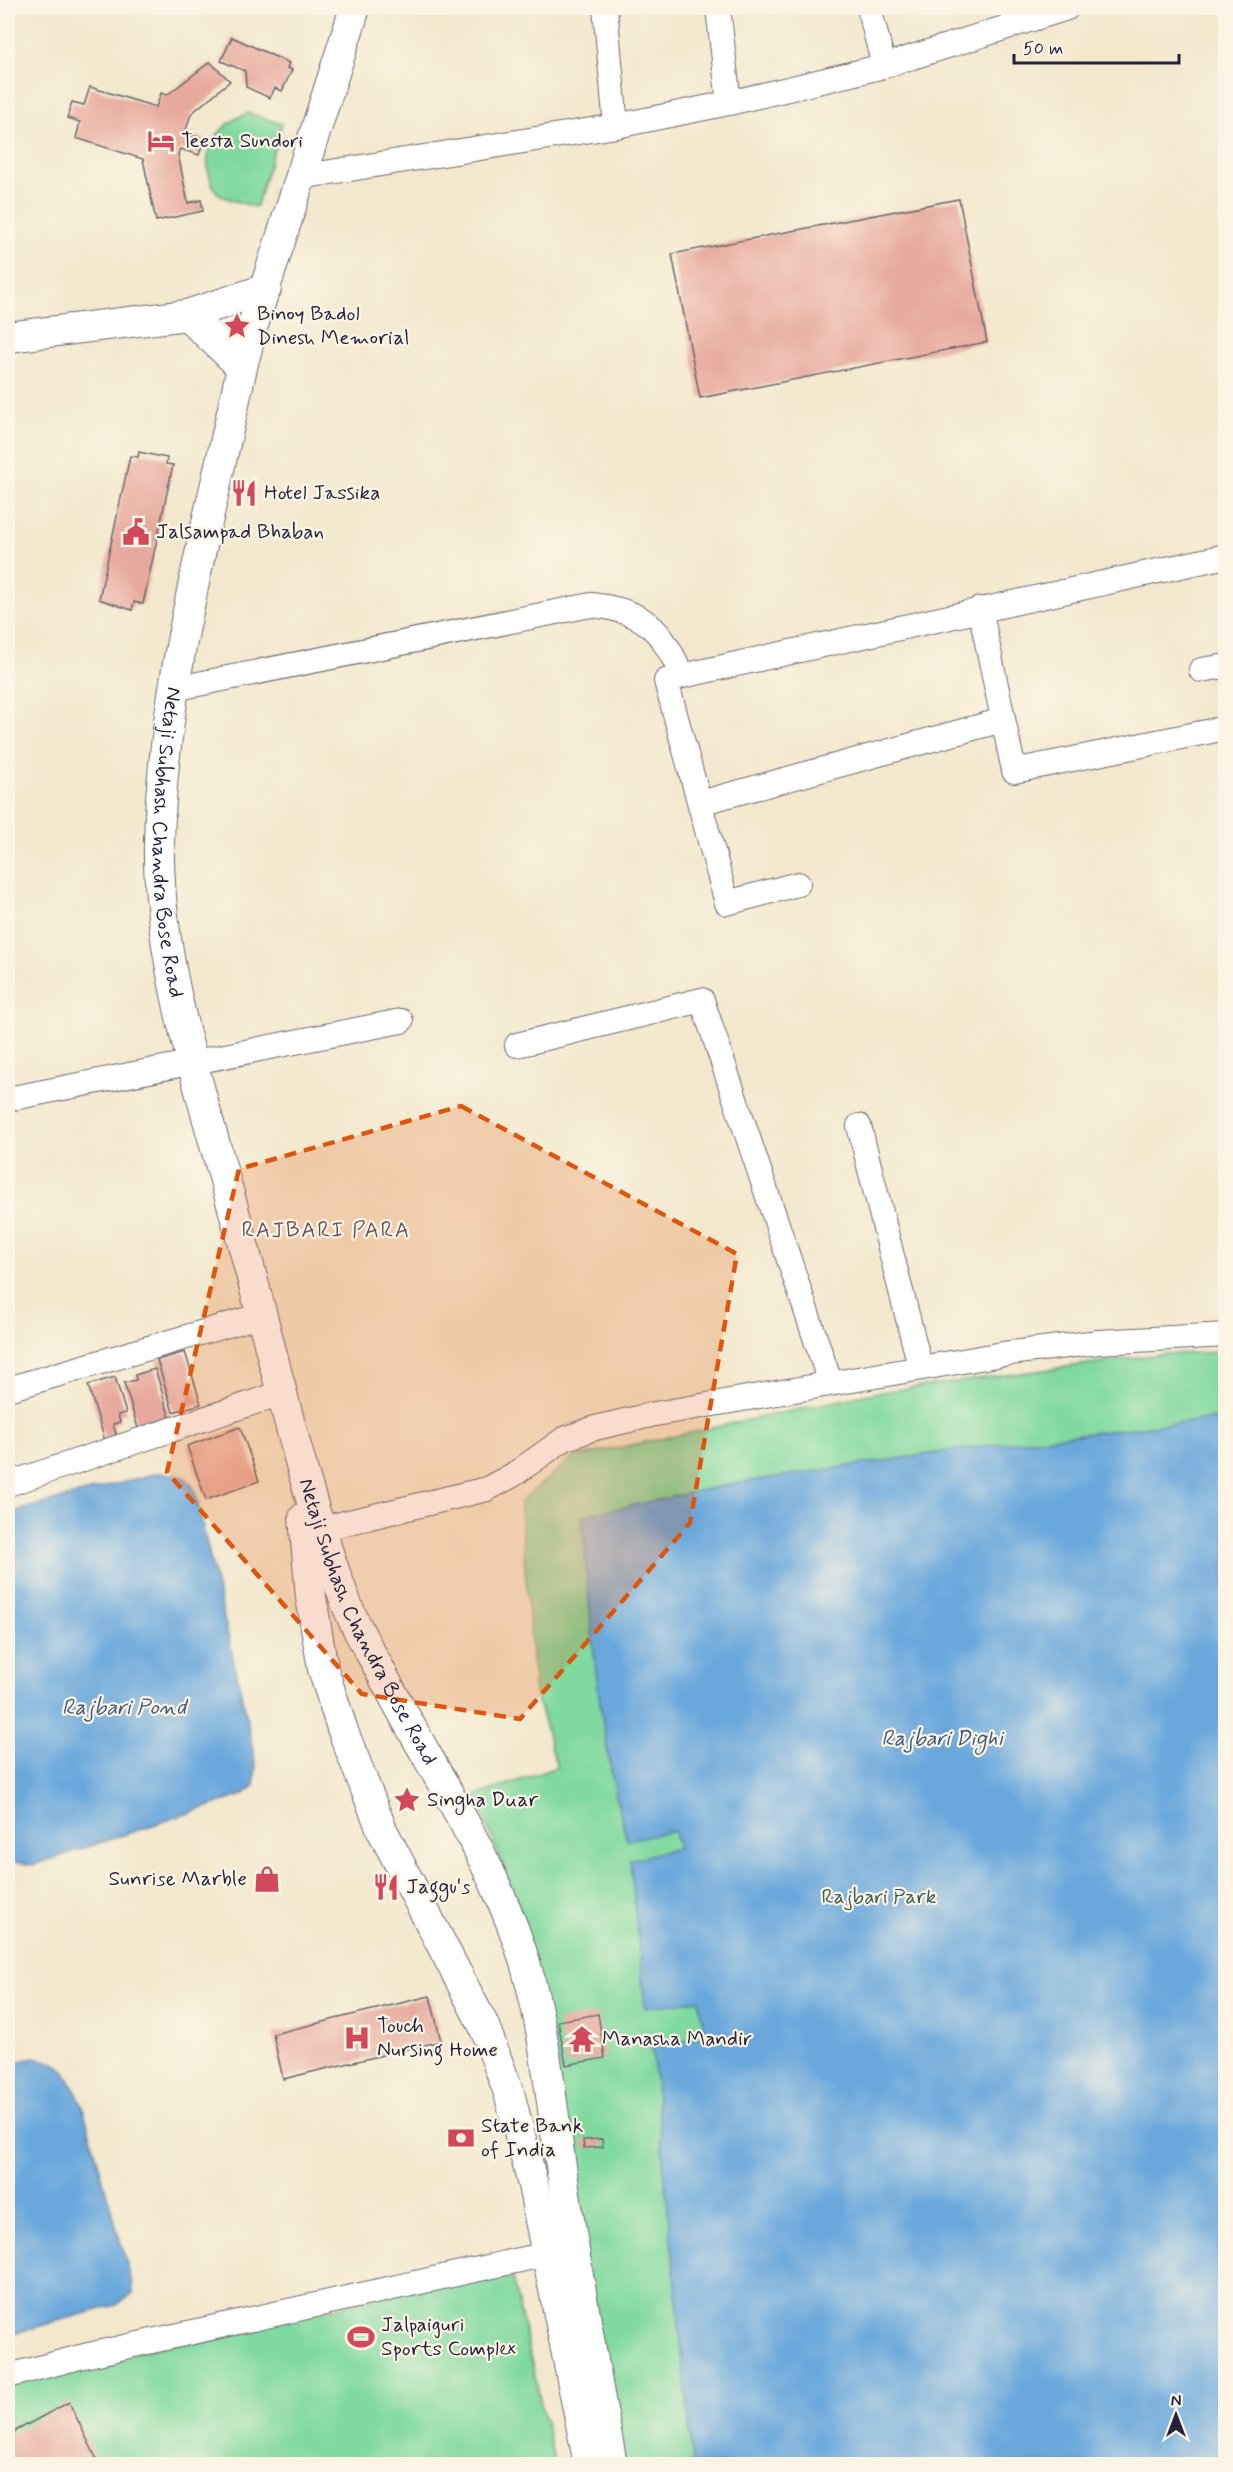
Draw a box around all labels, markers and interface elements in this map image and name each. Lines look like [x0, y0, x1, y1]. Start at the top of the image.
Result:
scale bar [1014, 27, 1179, 65]
text: 50 m [1023, 37, 1063, 61]
hotel icon: Teesta Sundori [146, 126, 176, 156]
place label: Teesta Sundori [181, 127, 303, 155]
place label: Binoy Badol Dinesh Memorial [257, 300, 410, 352]
place icon: Binoy Badol Dinesh Memorial [222, 311, 252, 341]
restaurant icon: Hotel Jassika [229, 478, 259, 508]
place label: Hotel Jassika [264, 479, 381, 507]
public building icon: Jalsampad Bhaban [121, 517, 151, 547]
place label: Jalsampad Bhaban [156, 518, 324, 546]
street label: Netaji Subhash Chandra Bose Road [145, 685, 190, 1000]
district label: RAJBARI PARA [241, 1217, 411, 1245]
street label: Netaji Subhash Chandra Bose Road [292, 1475, 444, 1771]
water label: Rajbari Pond [62, 1694, 189, 1722]
water label: Rajbari Dighi [881, 1725, 1005, 1755]
place icon: Singha Duar [392, 1785, 422, 1815]
place label: Singha Duar [427, 1786, 538, 1815]
shop icon: Sunrise Marble [252, 1864, 282, 1894]
place label: Sunrise Marble [108, 1865, 247, 1893]
restaurant icon: Jaggu's [371, 1872, 401, 1902]
place label: Jaggu's [406, 1873, 471, 1903]
park label: Rajbari Park [822, 1883, 937, 1911]
place label: Touch Nursing Home [377, 2012, 498, 2066]
hospital icon: Touch Nursing Home [342, 2023, 372, 2053]
temple icon: Manasha Mandir [567, 2024, 597, 2054]
place label: Manasha Mandir [602, 2025, 752, 2053]
place label: State Bank of India [481, 2112, 583, 2164]
bank icon: State Bank of India [446, 2123, 476, 2153]
place label: Jalpaiguri Sports Complex [381, 2311, 516, 2363]
sports icon: Jalpaiguri Sports Complex [346, 2322, 376, 2352]
north arrow [1146, 2385, 1206, 2445]
text: N [1171, 2391, 1181, 2412]

